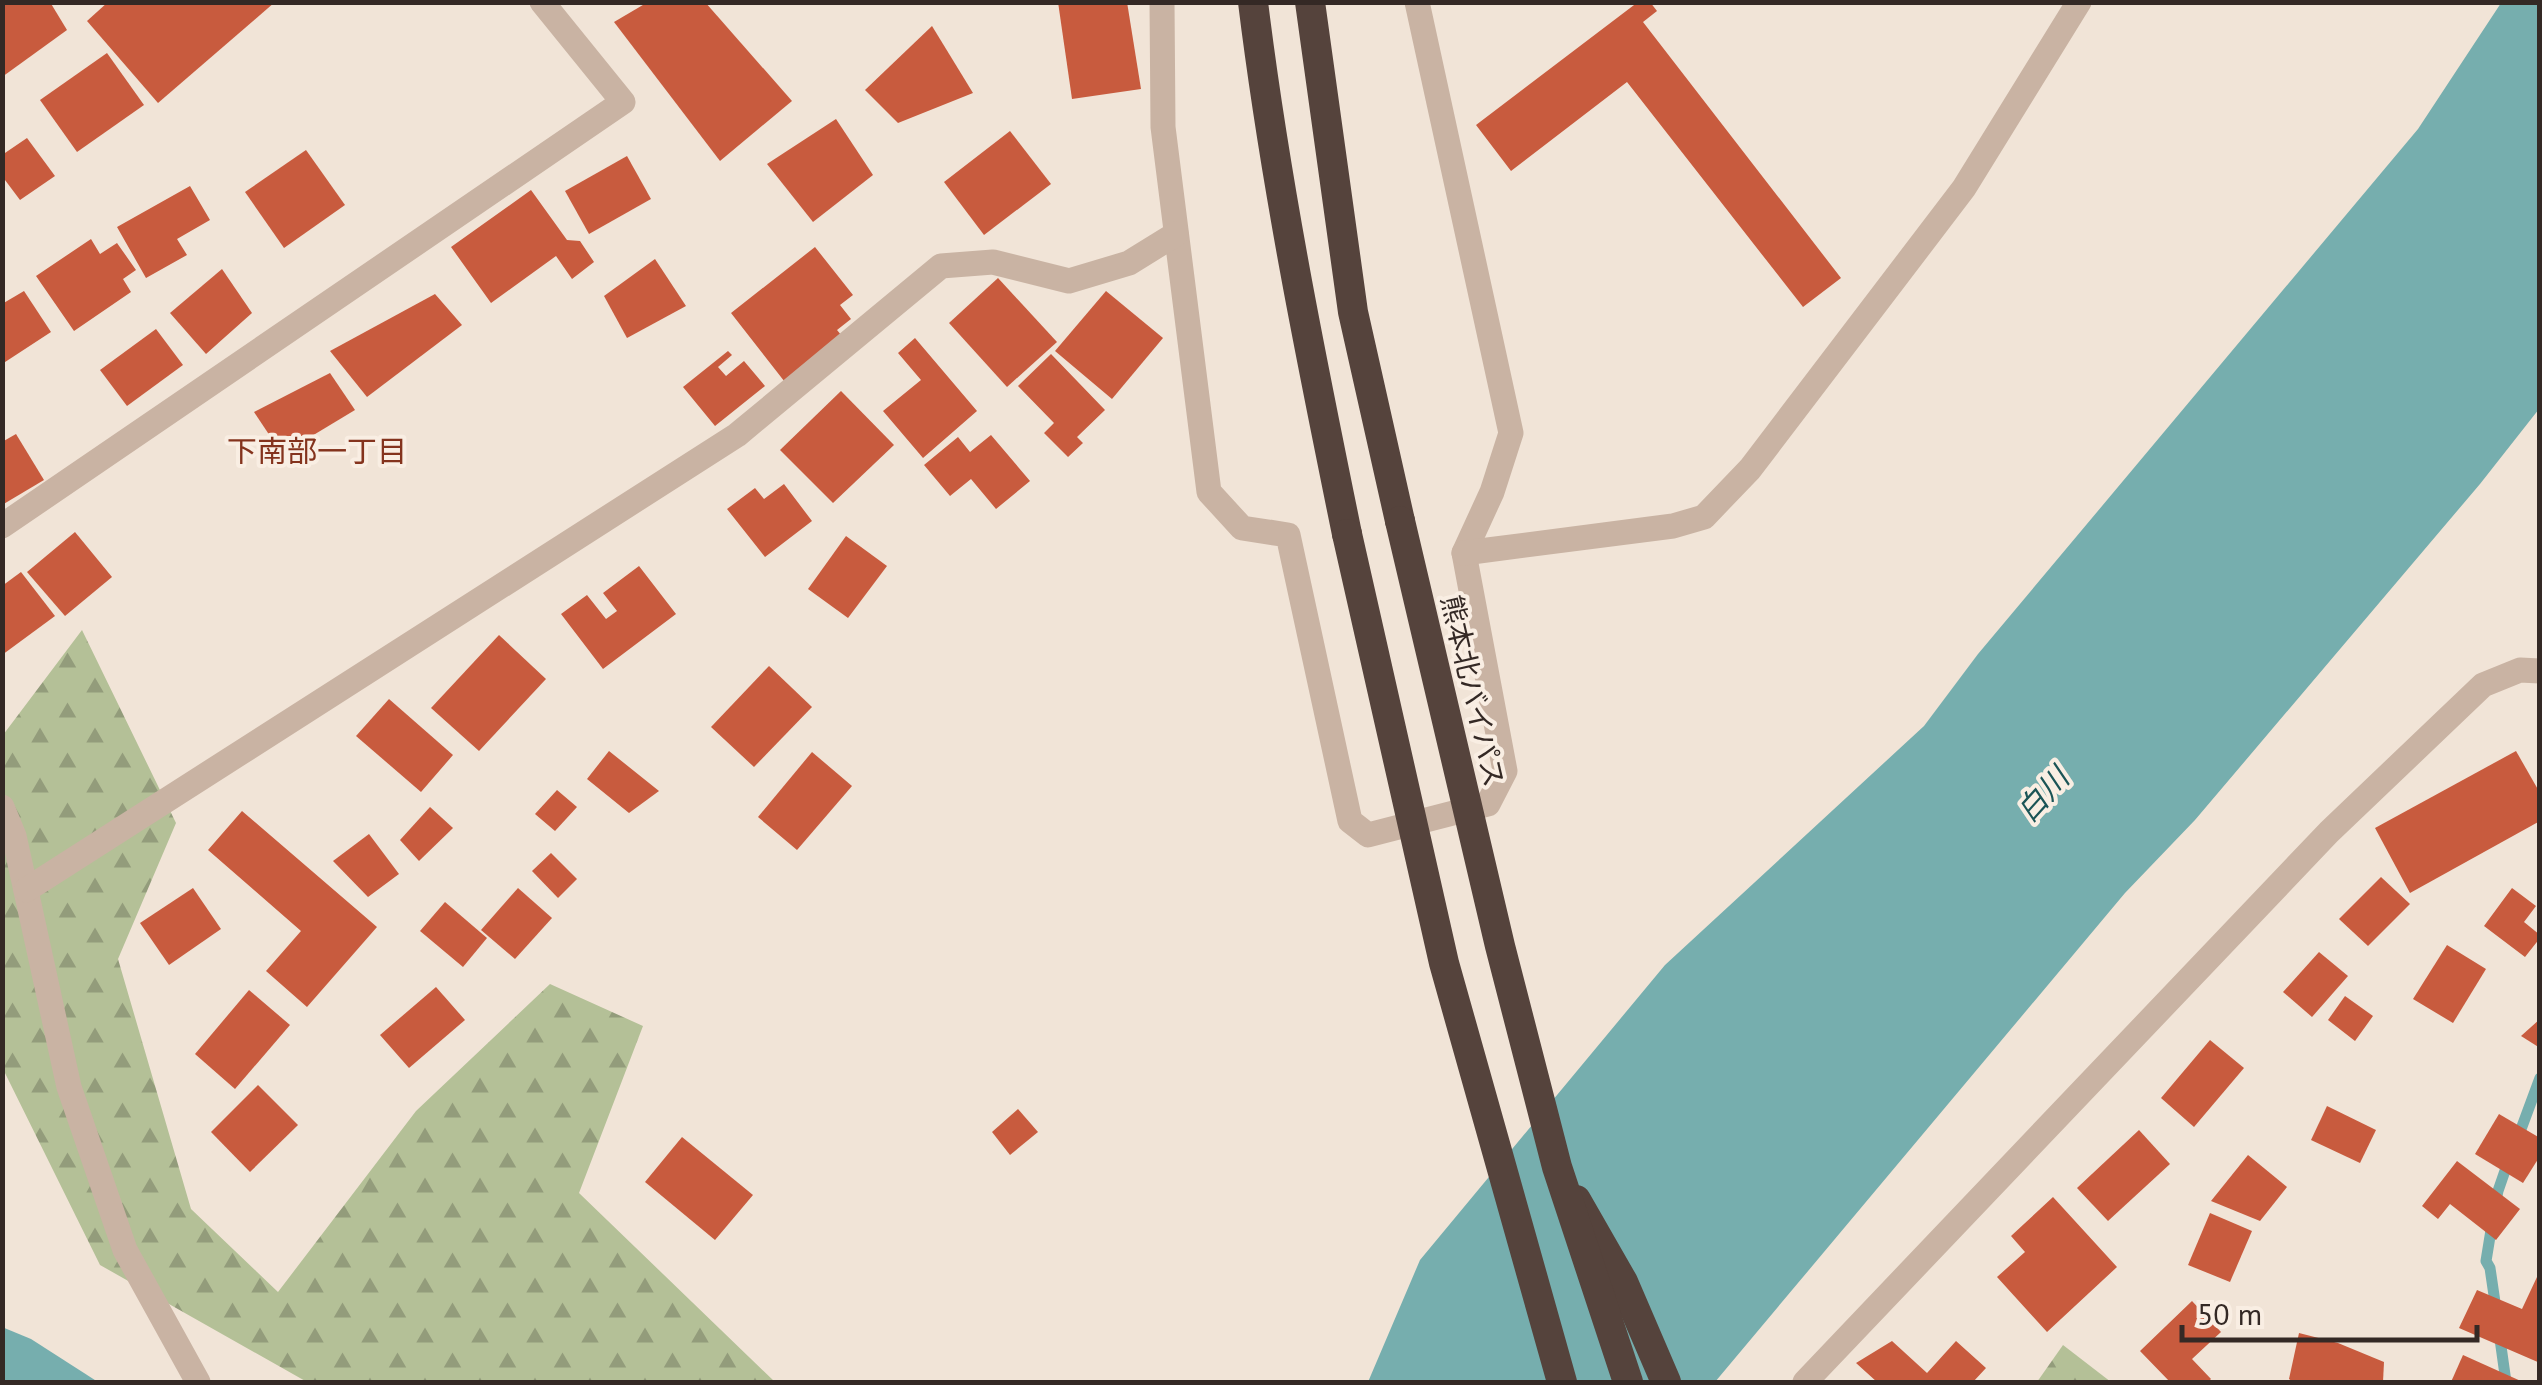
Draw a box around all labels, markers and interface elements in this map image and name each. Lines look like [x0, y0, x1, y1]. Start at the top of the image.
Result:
district label: 下南部一丁目 [227, 431, 407, 470]
street label: 熊本北バイパス [1433, 592, 1513, 790]
water label: 白川 [2007, 756, 2078, 829]
scale bar [2182, 1280, 2477, 1342]
text: 50 m [2197, 1294, 2262, 1333]

